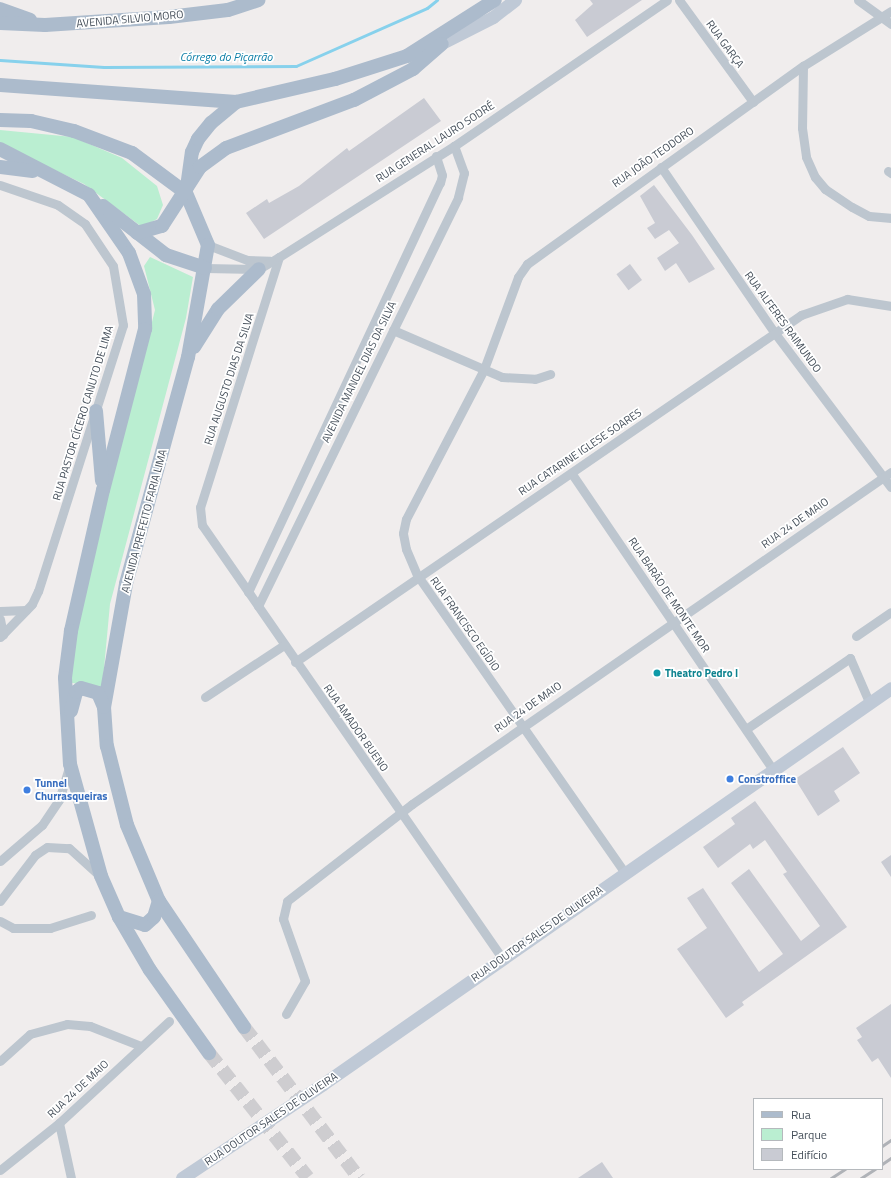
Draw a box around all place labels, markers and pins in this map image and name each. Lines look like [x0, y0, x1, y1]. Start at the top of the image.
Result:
place label: Theatro Pedro I [665, 666, 738, 680]
marker: Theatro Pedro I [652, 668, 662, 678]
place label: Constroffice [738, 772, 796, 786]
marker: Constroffice [725, 774, 735, 784]
place label: Tunnel Churrasqueiras [35, 777, 108, 803]
marker: Tunnel Churrasqueiras [22, 785, 32, 795]

